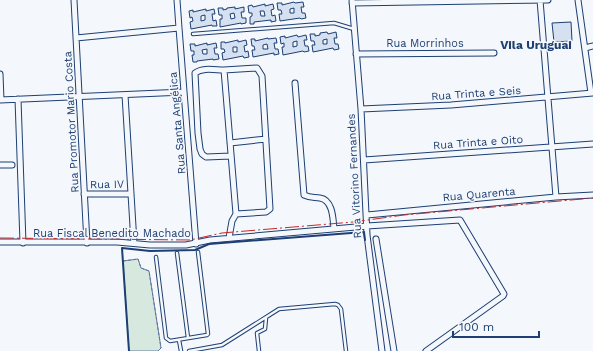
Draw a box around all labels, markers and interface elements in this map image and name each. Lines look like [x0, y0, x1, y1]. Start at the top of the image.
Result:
street label: Rua Morrinhos [386, 37, 464, 50]
district label: Vila Uruguai [500, 38, 572, 52]
street label: Rua Promotor Mario Costa [61, 51, 82, 193]
street label: Rua Santa Angélica [167, 71, 188, 175]
street label: Rua Trinta e Seis [431, 84, 522, 103]
street label: Rua Vitorino Fernandes [345, 113, 364, 239]
street label: Rua Trinta e Oito [433, 133, 523, 152]
street label: Rua IV [90, 178, 124, 191]
street label: Rua Quarenta [442, 185, 516, 204]
street label: Rua Fiscal Benedito Machado [33, 227, 191, 240]
scale bar [453, 313, 539, 339]
text: 100 m [459, 320, 494, 334]

